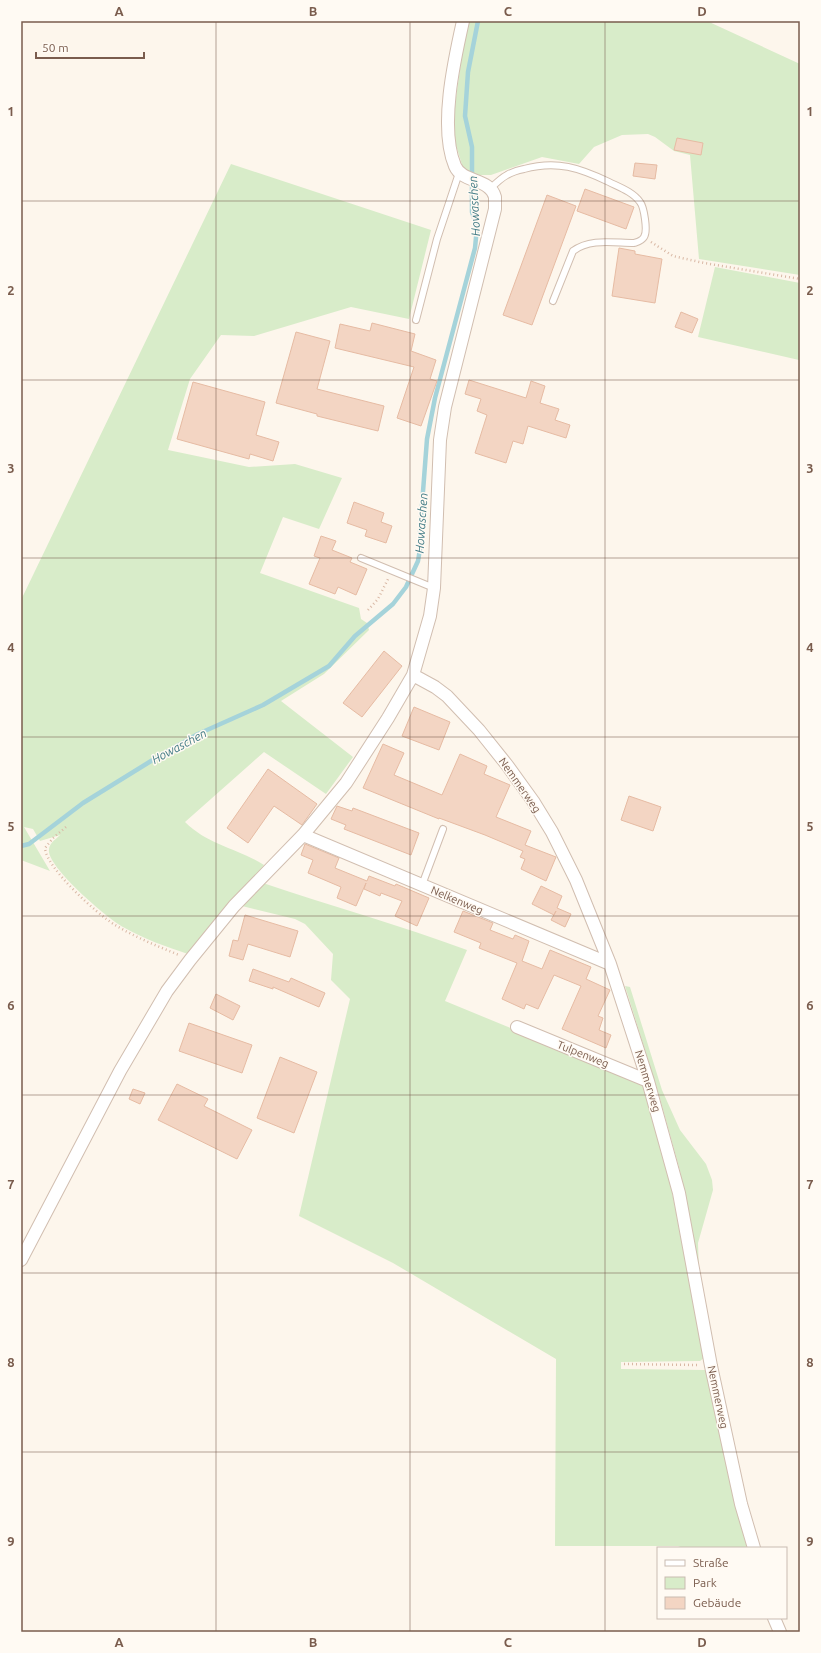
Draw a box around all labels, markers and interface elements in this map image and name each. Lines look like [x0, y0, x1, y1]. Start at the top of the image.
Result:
text: A [114, 4, 124, 18]
text: B [309, 4, 318, 18]
text: C [504, 4, 513, 18]
text: D [697, 4, 707, 18]
scale bar [36, 34, 144, 60]
text: 50 m [42, 41, 69, 54]
text: 1 [7, 104, 15, 118]
text: 1 [806, 104, 814, 118]
water label: Howaschen [466, 176, 482, 236]
text: 2 [7, 283, 15, 297]
text: 2 [806, 283, 814, 297]
text: 3 [7, 461, 15, 475]
text: 3 [806, 461, 814, 475]
water label: Howaschen [412, 492, 430, 554]
text: 4 [7, 640, 15, 654]
text: 4 [806, 640, 814, 654]
water label: Howaschen [149, 726, 209, 766]
street label: Nemmerweg [497, 755, 543, 815]
text: 5 [7, 819, 15, 833]
text: 5 [806, 819, 814, 833]
street label: Nelkenweg [429, 884, 485, 916]
text: 6 [7, 998, 15, 1012]
text: 6 [806, 998, 814, 1012]
street label: Tulpenweg [555, 1038, 611, 1070]
street label: Nemmerweg [633, 1049, 663, 1113]
text: 7 [7, 1177, 15, 1191]
text: 7 [806, 1177, 814, 1191]
text: 8 [7, 1355, 15, 1369]
text: 8 [806, 1355, 814, 1369]
street label: Nemmerweg [705, 1364, 731, 1430]
text: 9 [7, 1534, 15, 1548]
text: 9 [806, 1534, 814, 1548]
legend [657, 1547, 787, 1619]
text: Straße [693, 1556, 729, 1569]
text: Park [693, 1576, 717, 1589]
text: Gebäude [693, 1596, 741, 1609]
text: A [114, 1635, 124, 1649]
text: B [309, 1635, 318, 1649]
text: C [504, 1635, 513, 1649]
text: D [697, 1635, 707, 1649]

